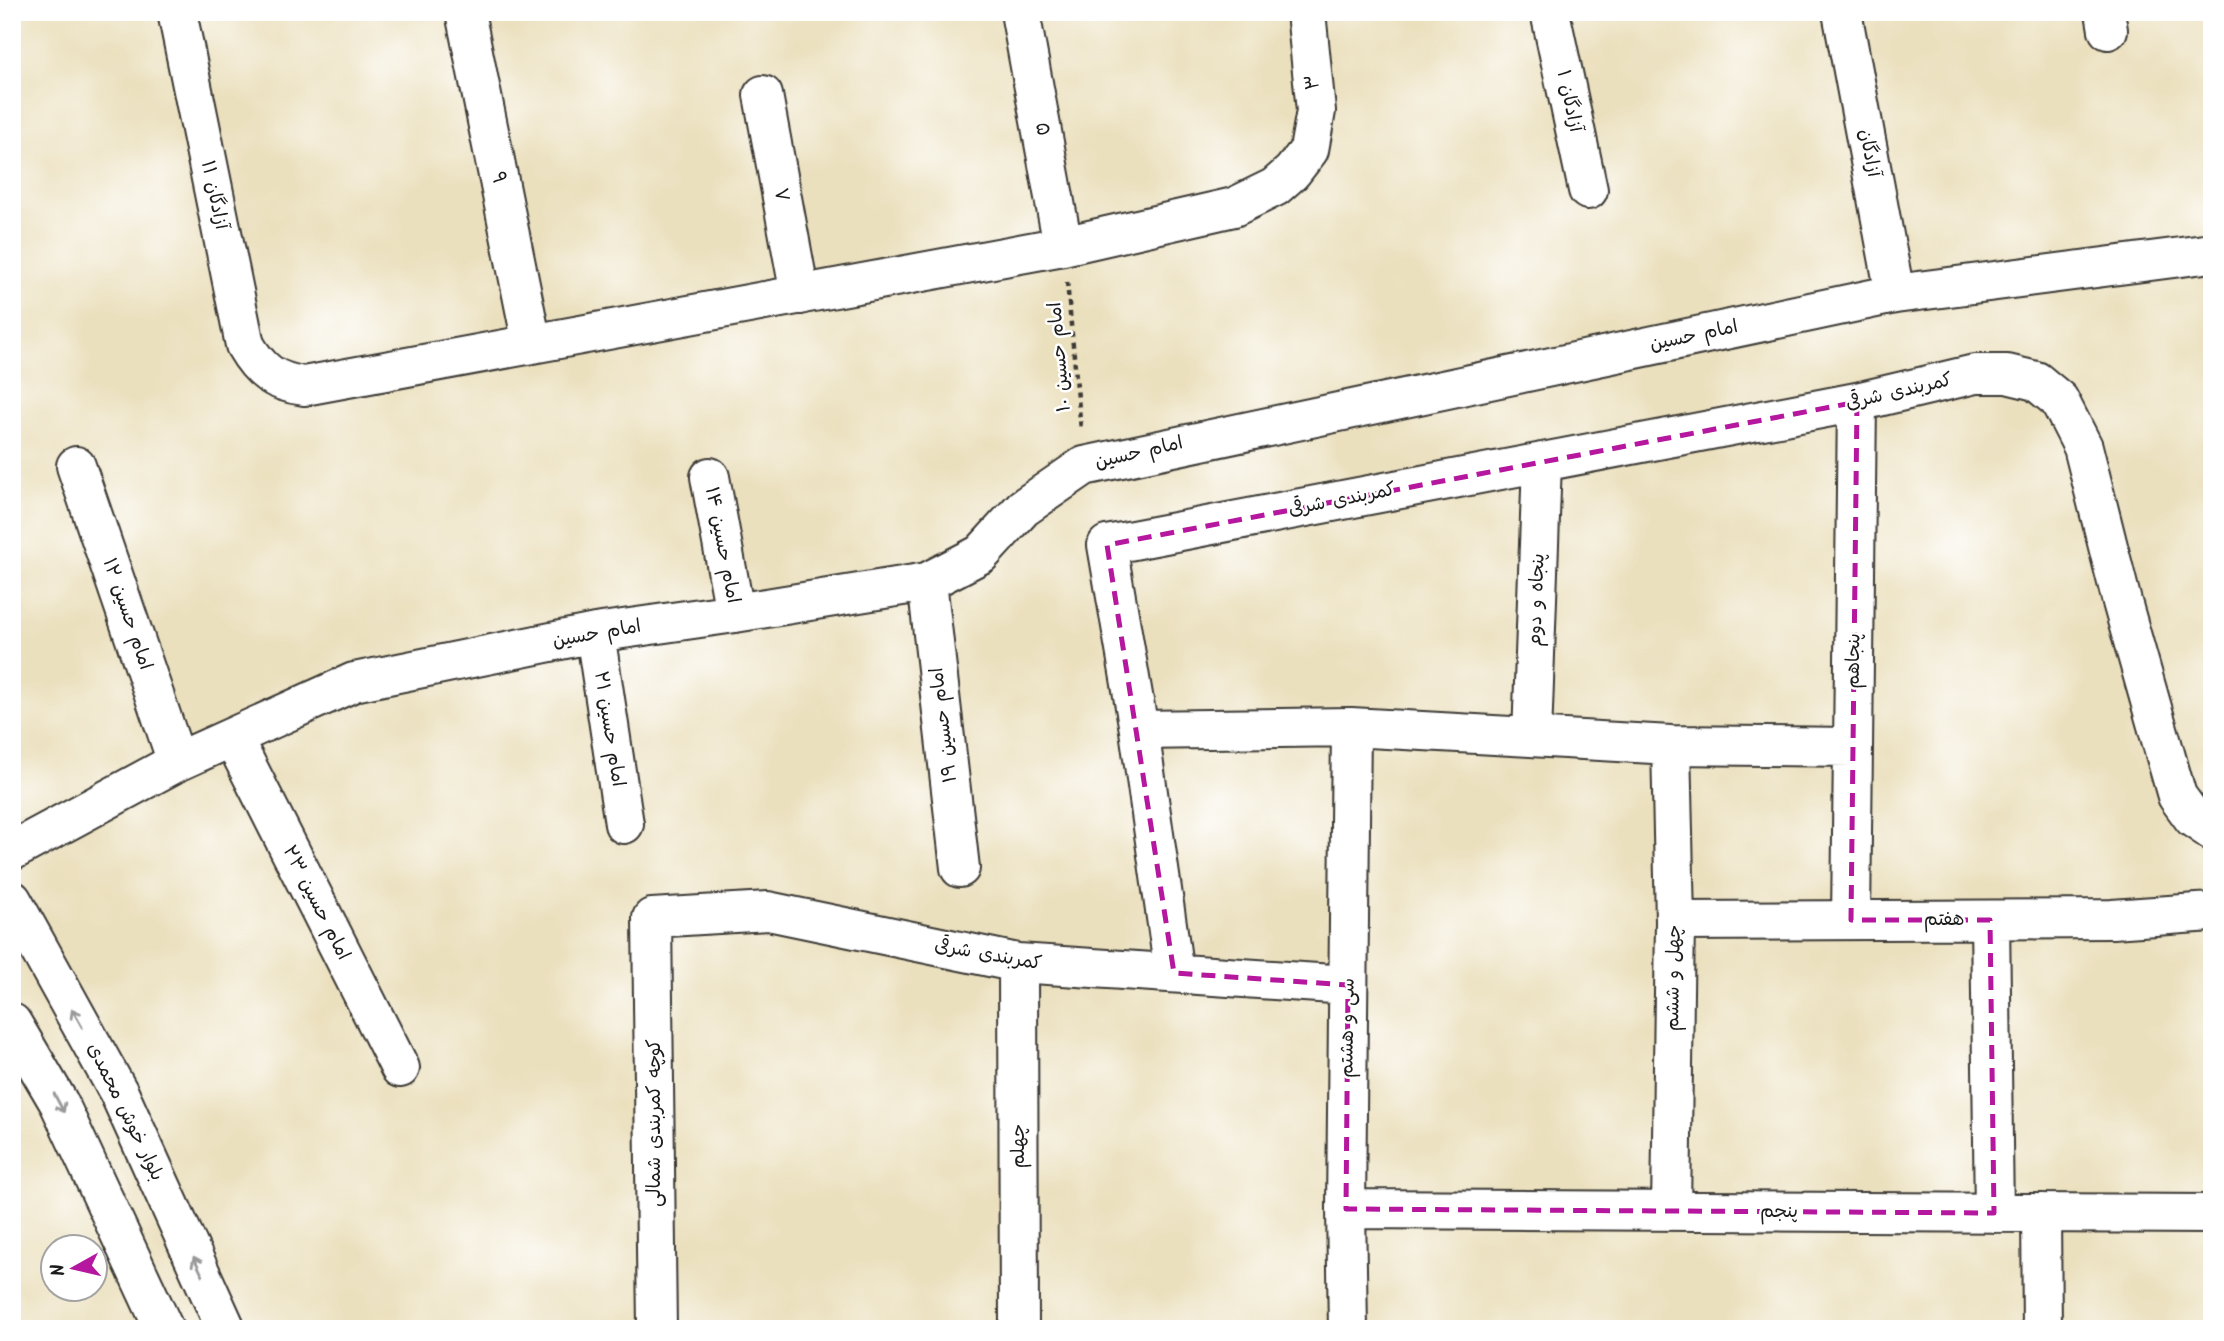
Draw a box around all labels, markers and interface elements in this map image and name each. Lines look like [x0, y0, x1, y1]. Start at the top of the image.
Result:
street label: آزادگان ۱ [1548, 67, 1590, 136]
street label: ۳ [1297, 73, 1329, 91]
street label: ۵ [1026, 120, 1058, 138]
street label: آزادگان [1850, 126, 1889, 181]
street label: آزادگان ۱۱ [192, 158, 236, 234]
street label: ۹ [482, 169, 514, 187]
street label: ۷ [765, 186, 797, 204]
street label: امام حسین ۱۰ [1040, 301, 1080, 413]
street label: امام حسین [1647, 312, 1741, 360]
street label: کمربندی شرقی [1843, 365, 1955, 419]
street label: امام حسین [1092, 428, 1186, 478]
street label: کمربندی شرقی [1286, 475, 1398, 525]
street label: امام حسین ۱۴ [696, 484, 748, 606]
street label: پنجاه و دوم [1520, 553, 1554, 647]
street label: امام حسین ۱۲ [94, 554, 160, 674]
street label: امام حسین [550, 611, 644, 657]
street label: پنجاهم [1839, 633, 1869, 689]
street label: امام حسین ۱۹ [922, 666, 966, 784]
street label: امام حسین ۲۱ [585, 669, 633, 789]
street label: امام حسین ۲۳ [274, 840, 358, 966]
street label: هفتم [1924, 905, 1964, 935]
street label: چهل و ششم [1658, 924, 1690, 1032]
street label: کمربندی شرقی [932, 931, 1044, 979]
street label: سی و هشتم [1332, 978, 1364, 1078]
one-way arrow [70, 1008, 83, 1029]
street label: بلوار خوش محمدی [79, 1038, 171, 1186]
street label: کوچه کمربندی شمالی [640, 1039, 670, 1207]
one-way arrow [52, 1092, 66, 1113]
street label: چهلم [1004, 1124, 1034, 1168]
street label: پنجم [1760, 1197, 1798, 1227]
north arrow [38, 1232, 108, 1302]
one-way arrow [191, 1256, 204, 1277]
text: N [43, 1262, 75, 1278]

